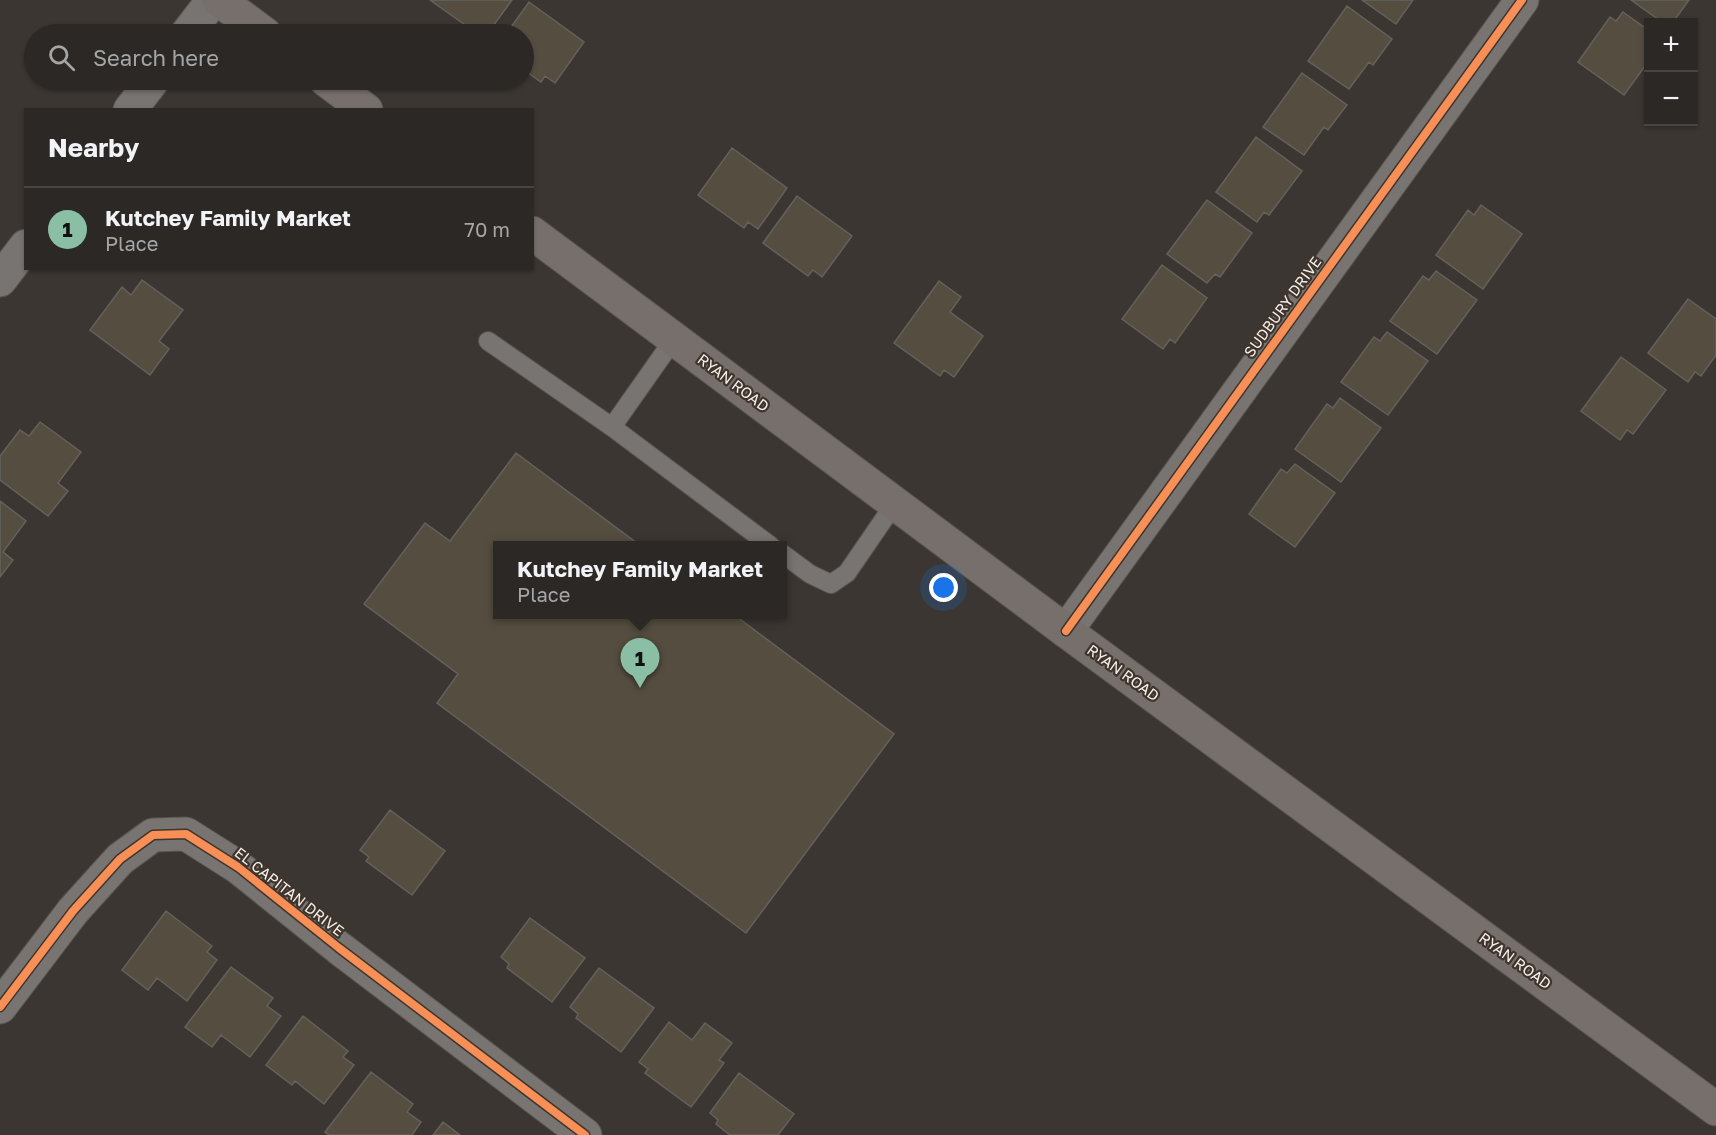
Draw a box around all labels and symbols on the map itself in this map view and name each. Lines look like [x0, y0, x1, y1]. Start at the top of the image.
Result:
street label: SUDBURY DRIVE [1240, 253, 1325, 360]
street label: RYAN ROAD [694, 350, 773, 415]
your location [929, 573, 958, 602]
pin: 1 [620, 638, 660, 688]
street label: RYAN ROAD [1084, 640, 1163, 704]
street label: EL CAPITAN DRIVE [231, 843, 348, 940]
street label: RYAN ROAD [1476, 928, 1555, 992]

